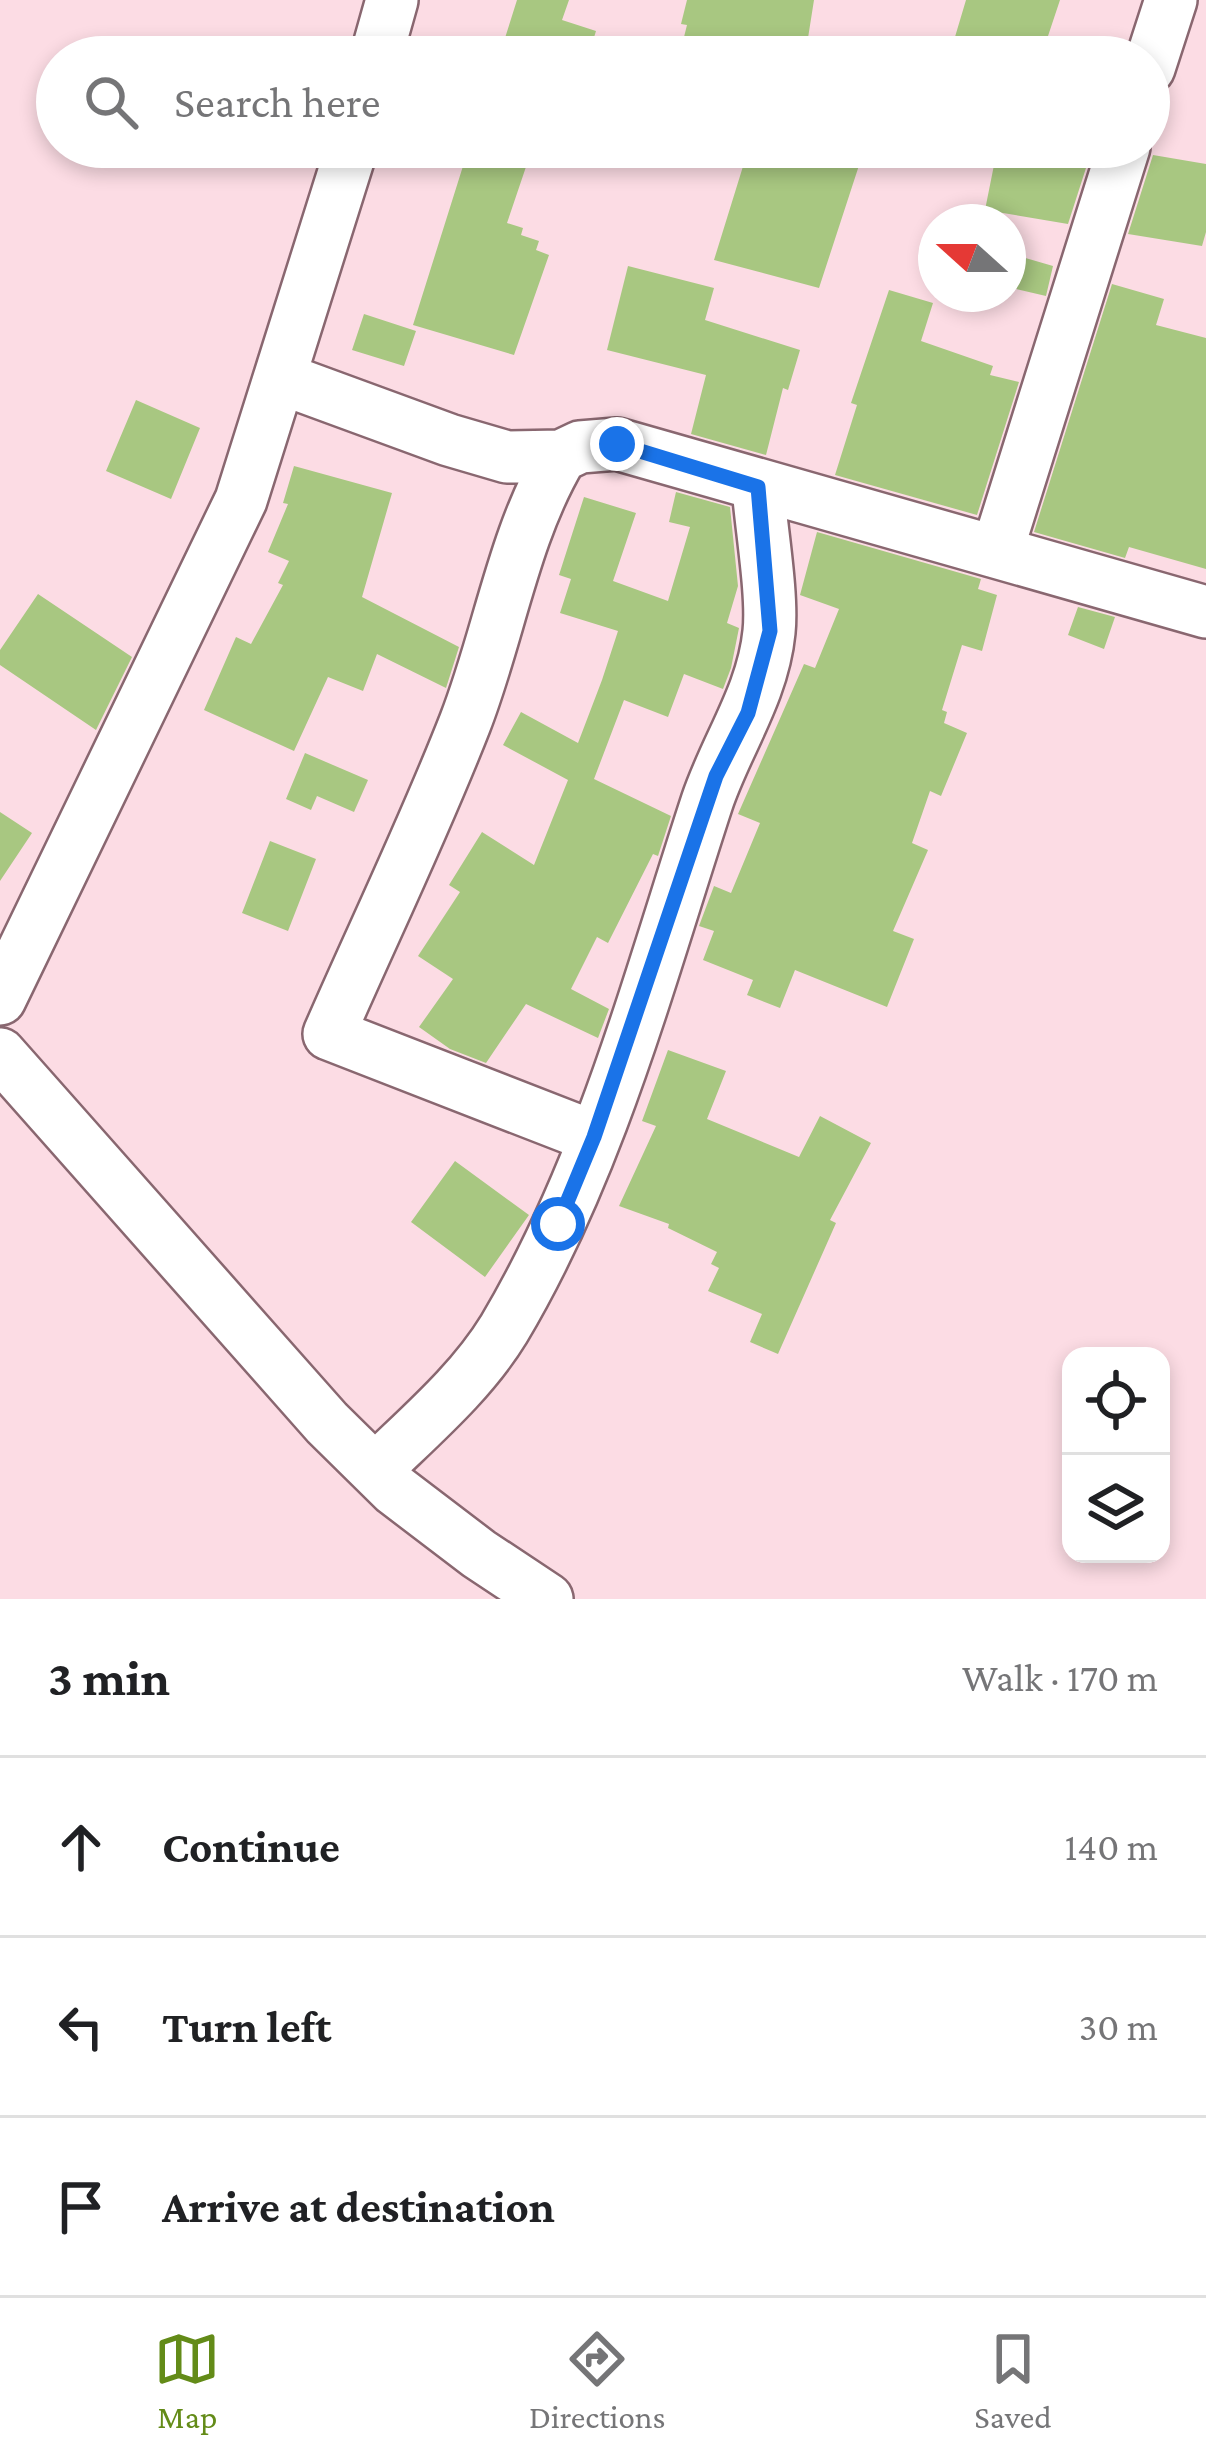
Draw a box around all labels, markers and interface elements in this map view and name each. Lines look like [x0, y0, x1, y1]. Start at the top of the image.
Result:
search box [36, 36, 1170, 168]
icon: search [78, 69, 144, 135]
text: Search here [174, 77, 381, 127]
north arrow [918, 204, 1026, 312]
route end [590, 417, 644, 471]
route start [531, 1197, 585, 1251]
map controls [1062, 1347, 1170, 1563]
button: locate [1062, 1347, 1170, 1455]
button: layers [1062, 1455, 1170, 1563]
text: 3 min [48, 1649, 170, 1706]
text: Walk · 170 m [962, 1656, 1158, 1699]
icon: ahead [48, 1814, 114, 1880]
text: Continue [162, 1822, 340, 1872]
text: 140 m [1064, 1825, 1158, 1868]
icon: left [48, 1994, 114, 2060]
text: Turn left [162, 2002, 331, 2052]
text: 30 m [1079, 2005, 1158, 2048]
icon: arrive [48, 2174, 114, 2240]
text: Arrive at destination [162, 2182, 555, 2232]
tab: Map [154, 2326, 220, 2435]
tab: Directions [529, 2326, 666, 2435]
tab: Saved [974, 2326, 1052, 2435]

